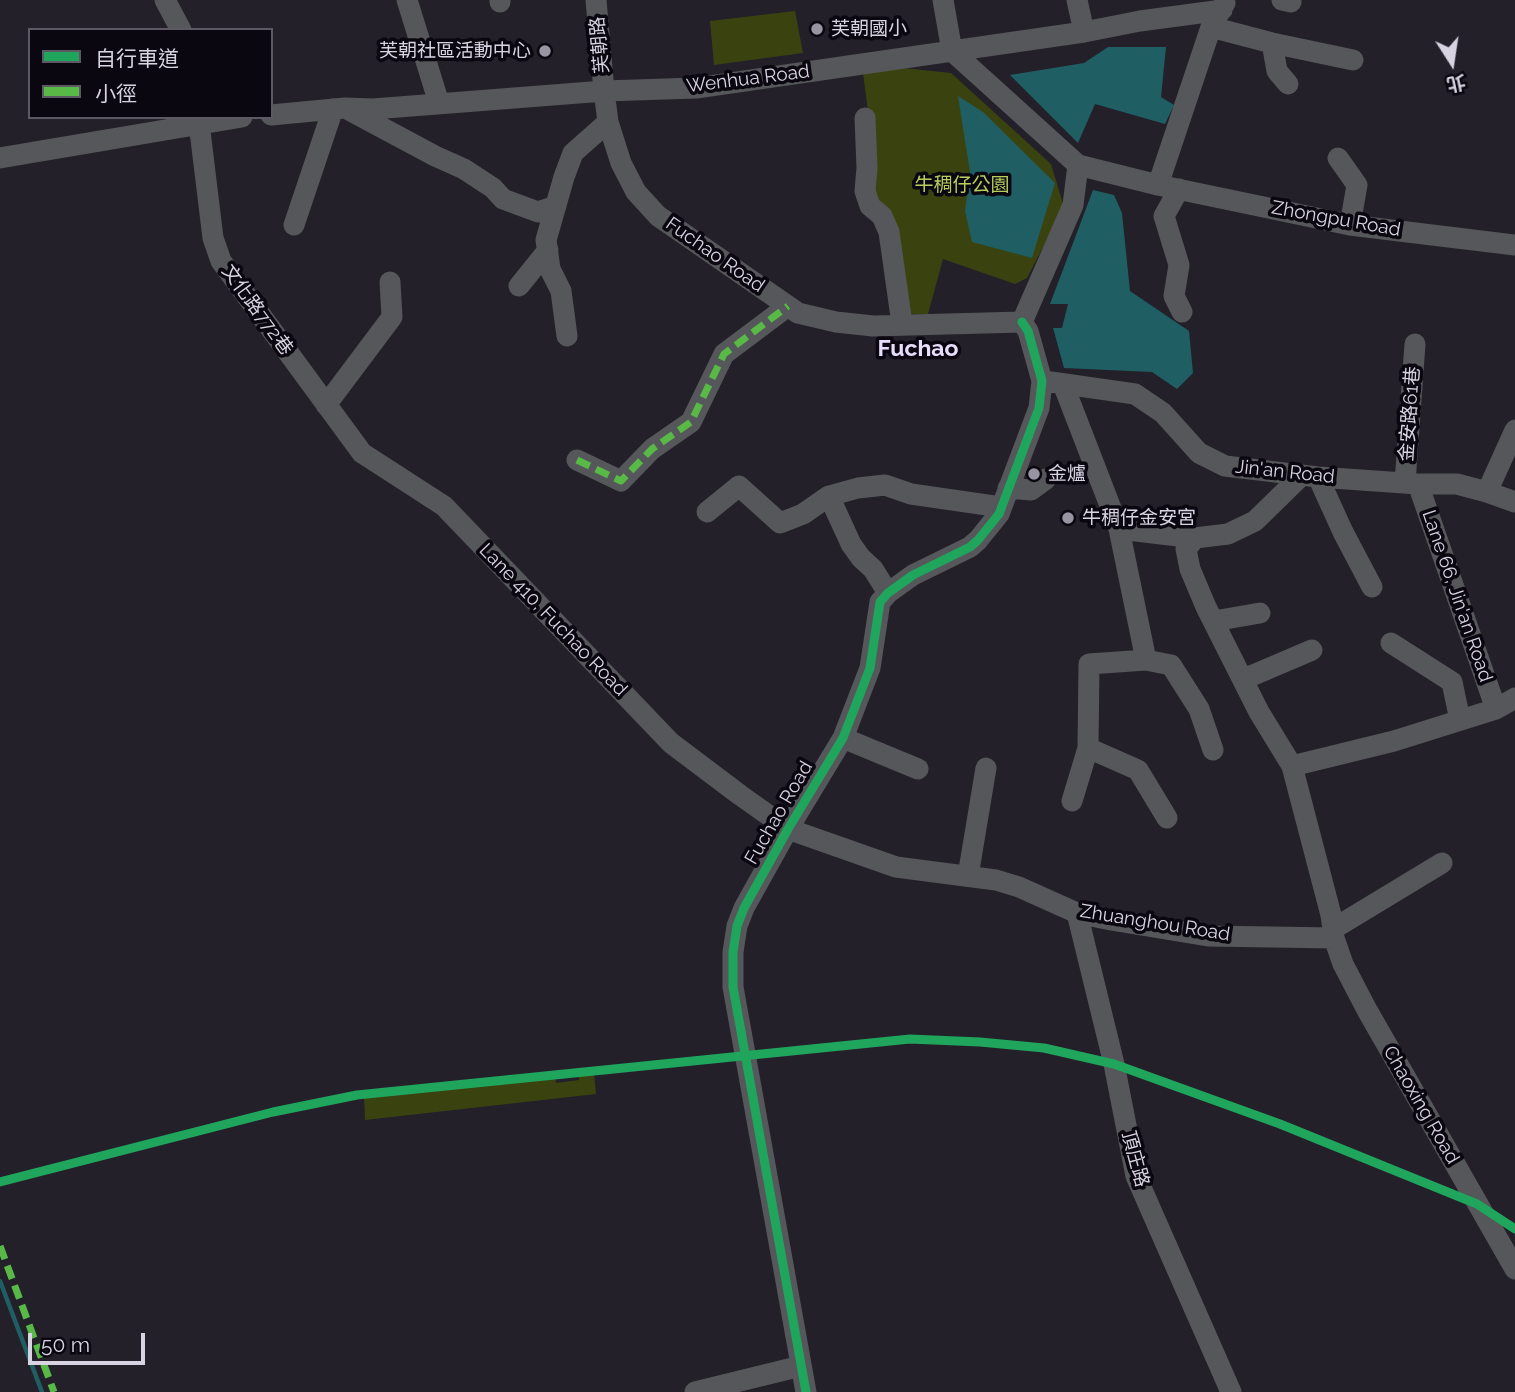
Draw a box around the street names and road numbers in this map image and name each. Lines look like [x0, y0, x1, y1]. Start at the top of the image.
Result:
street label: 芙朝路 [586, 16, 614, 74]
street label: Wenhua Road [685, 60, 811, 98]
street label: Zhongpu Road [1270, 196, 1402, 242]
street label: Fuchao Road [661, 213, 769, 297]
street label: 文化路772巷 [217, 260, 297, 360]
street label: 金安路61巷 [1395, 366, 1425, 462]
street label: Jin'an Road [1234, 455, 1336, 489]
street label: Lane 66, Jin'an Road [1417, 507, 1497, 685]
street label: Lane 410, Fuchao Road [474, 539, 632, 701]
street label: Fuchao Road [740, 757, 818, 869]
street label: Zhuanghou Road [1078, 900, 1232, 946]
street label: Chaoxing Road [1378, 1042, 1464, 1168]
street label: 頂庄路 [1117, 1129, 1153, 1189]

